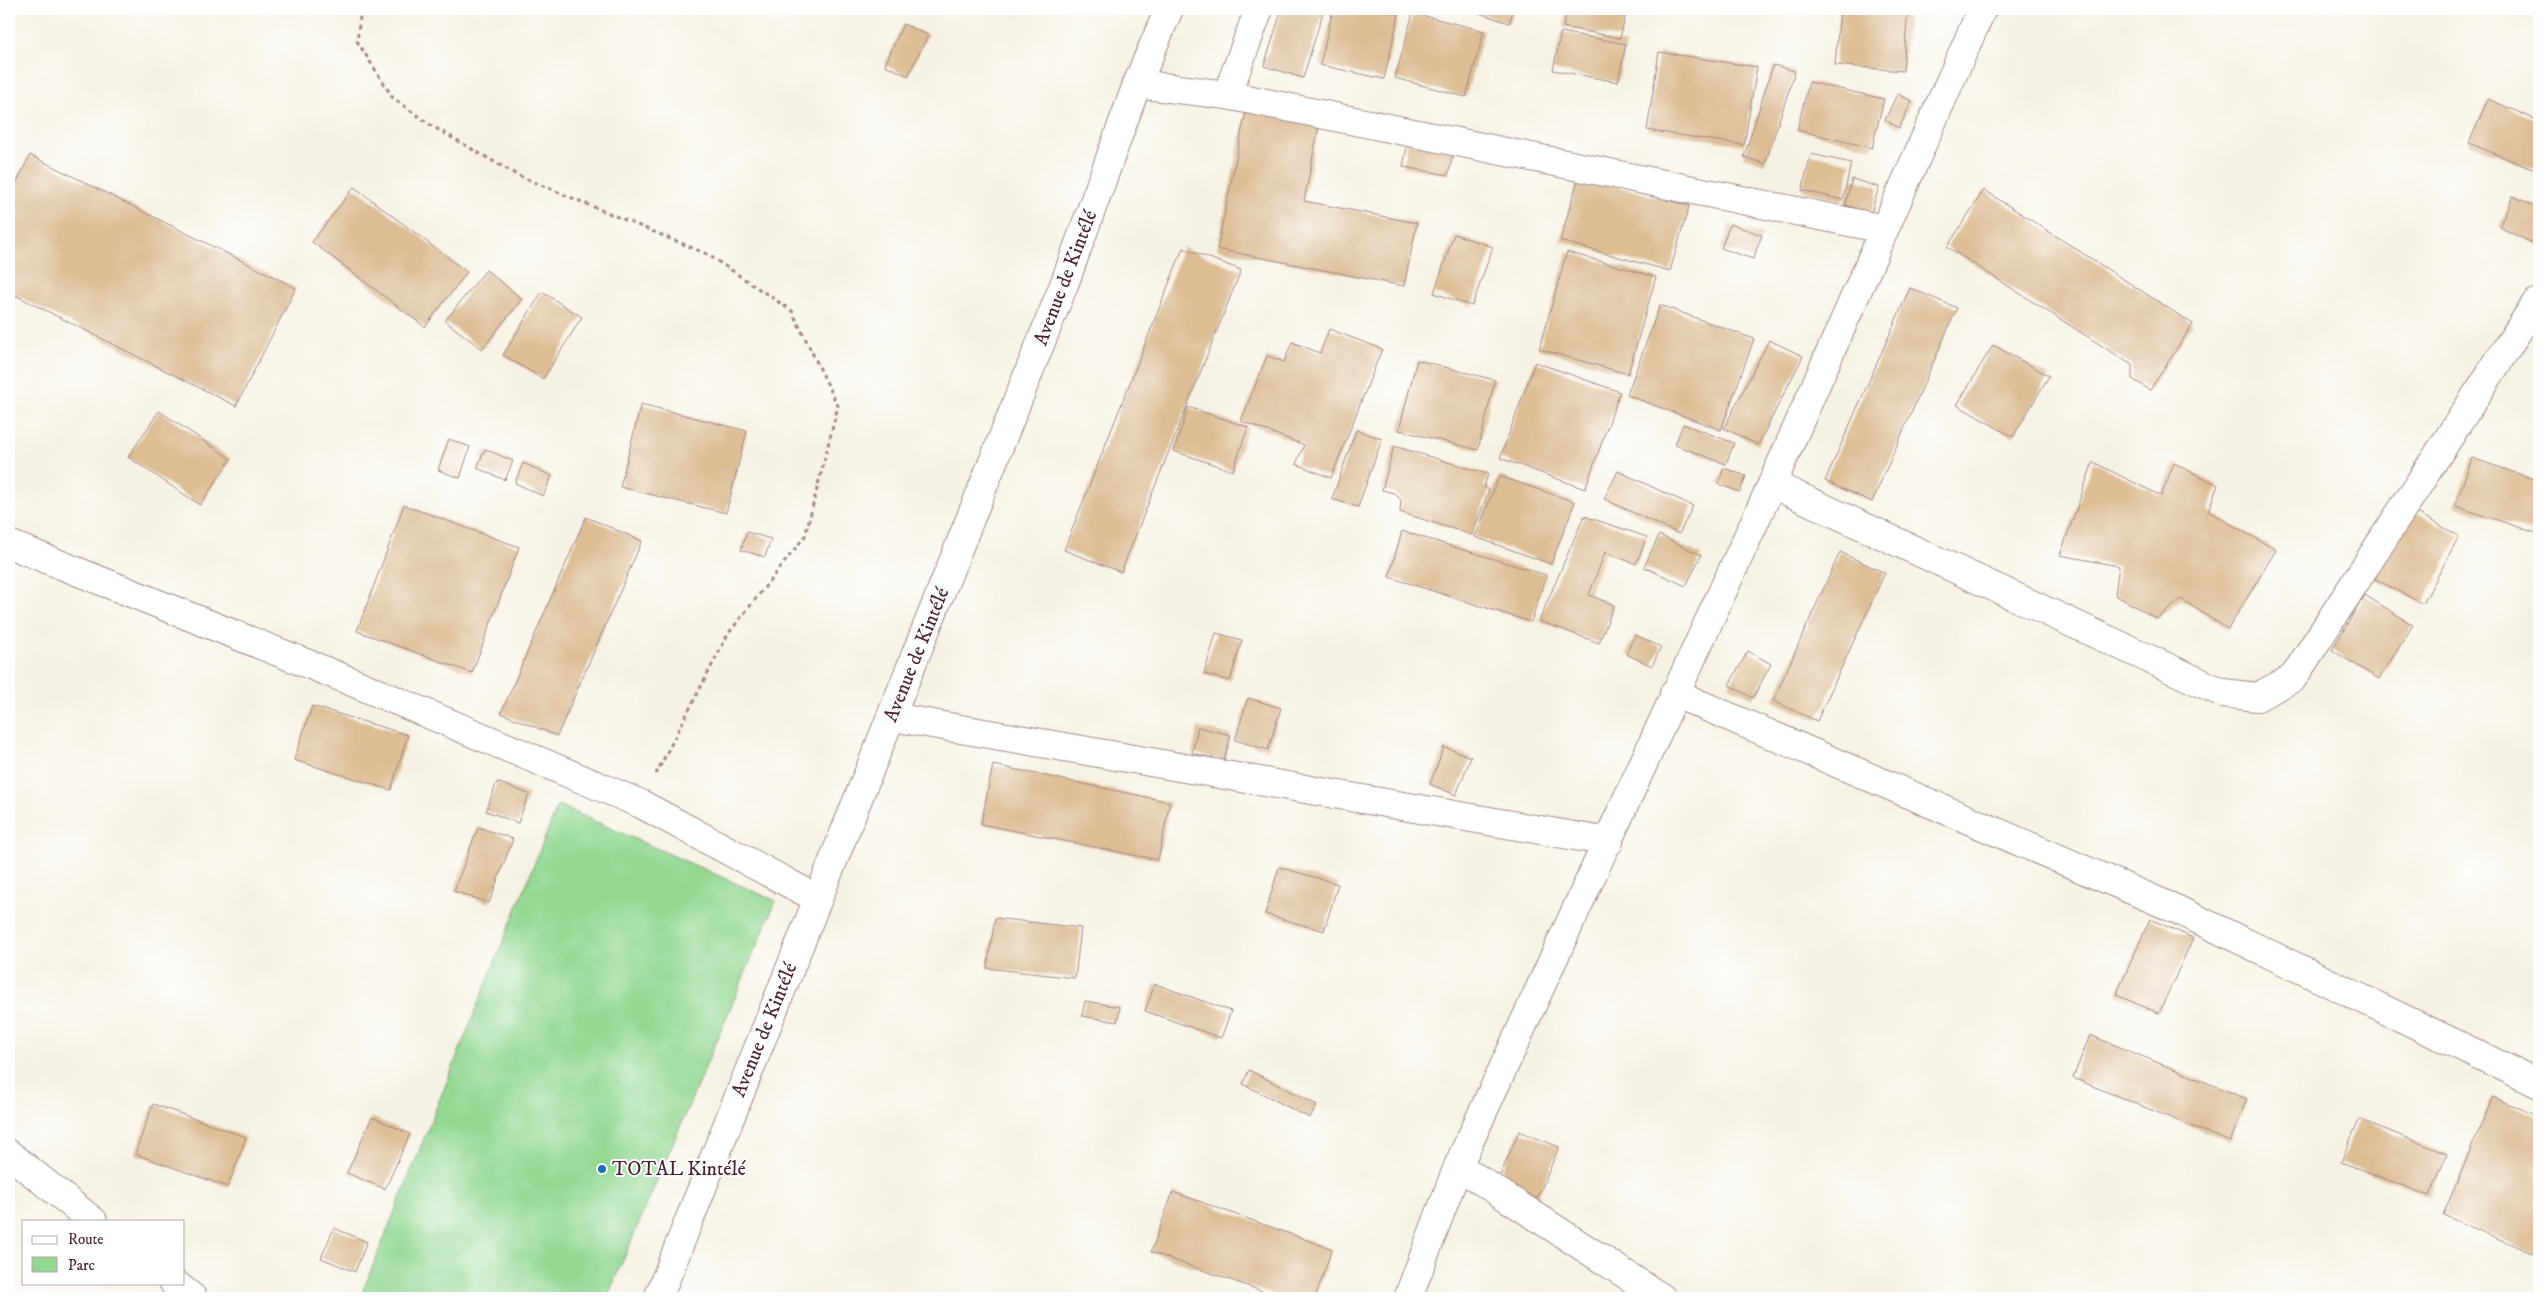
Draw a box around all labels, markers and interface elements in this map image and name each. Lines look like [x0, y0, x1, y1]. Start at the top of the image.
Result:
street label: Avenue de Kintélé [1029, 206, 1104, 349]
street label: Avenue de Kintélé [879, 583, 956, 726]
street label: Avenue de Kintélé [727, 958, 804, 1101]
place label: TOTAL Kintélé [612, 1157, 747, 1182]
marker: TOTAL Kintélé [596, 1163, 608, 1175]
legend [22, 1220, 185, 1284]
text: Route [68, 1230, 103, 1249]
text: Parc [68, 1256, 96, 1275]

